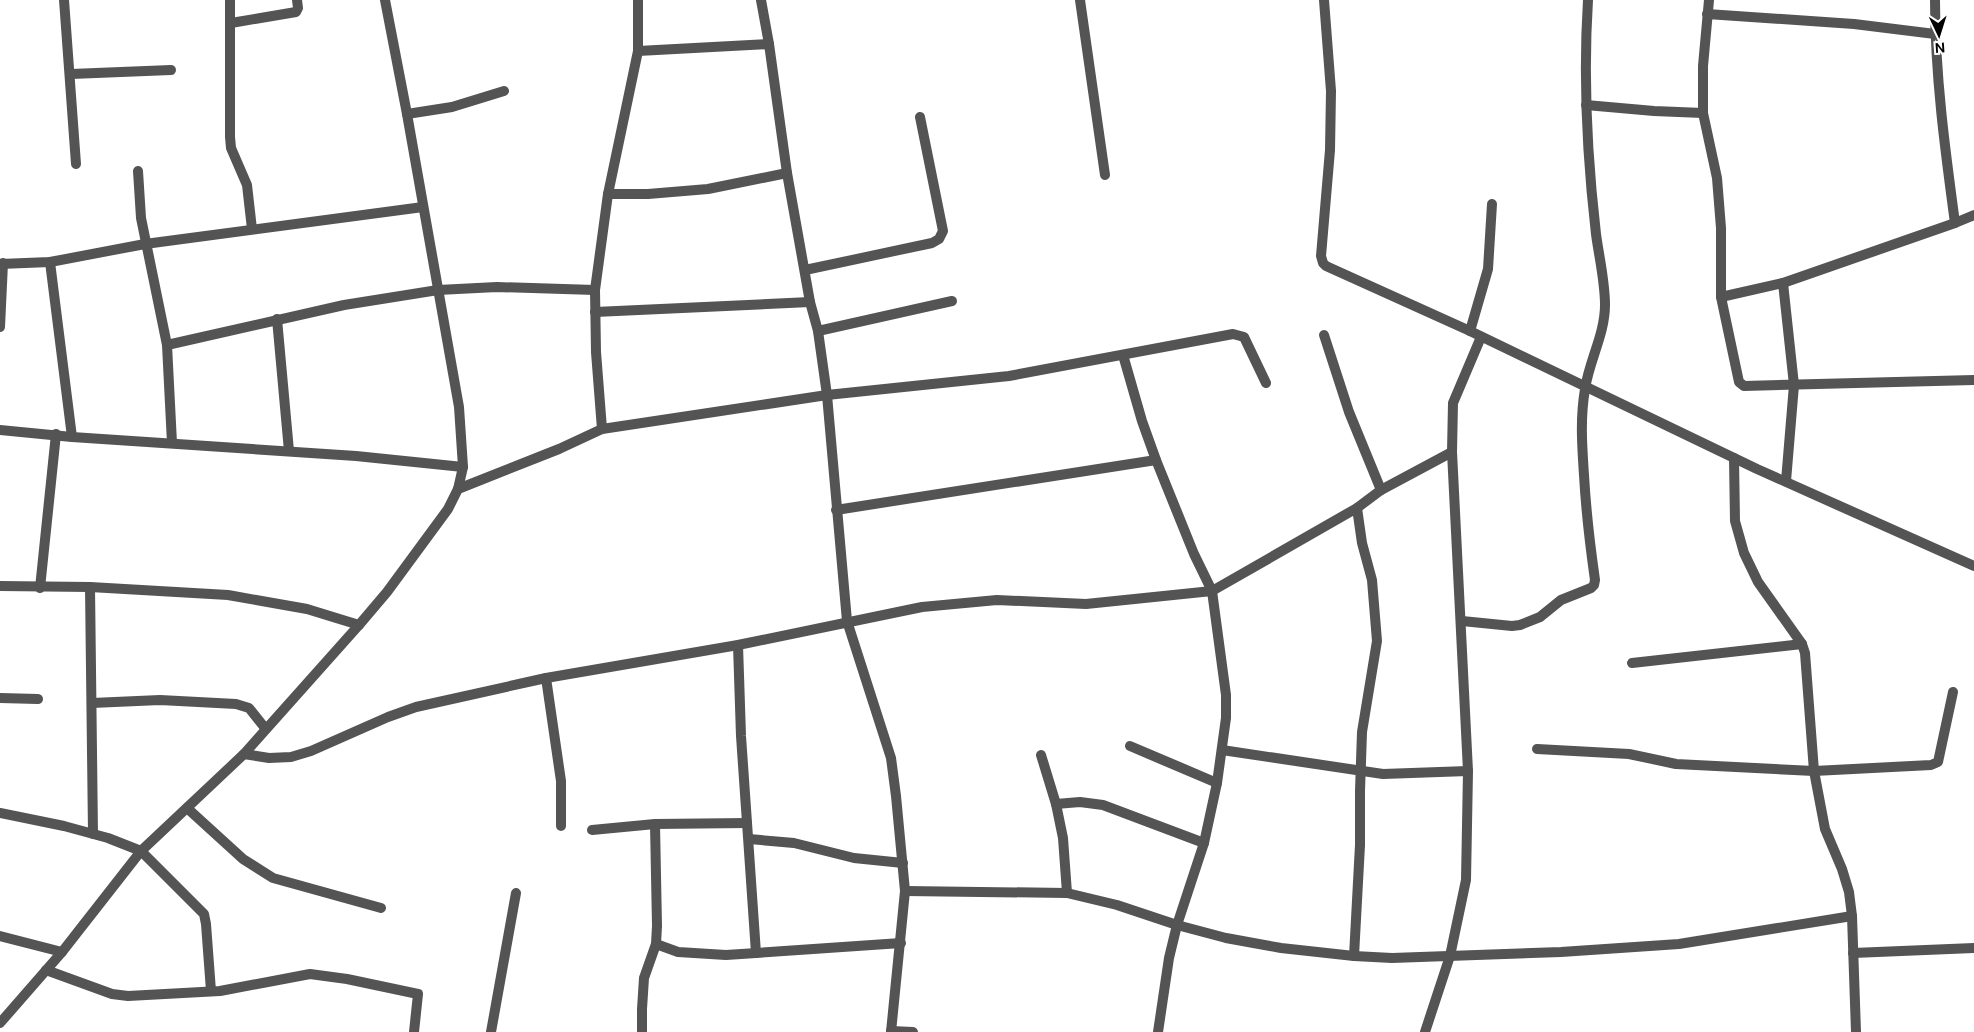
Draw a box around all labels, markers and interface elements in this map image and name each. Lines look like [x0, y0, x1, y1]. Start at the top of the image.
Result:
north arrow [1914, 10, 1964, 60]
text: N [1934, 39, 1946, 57]

